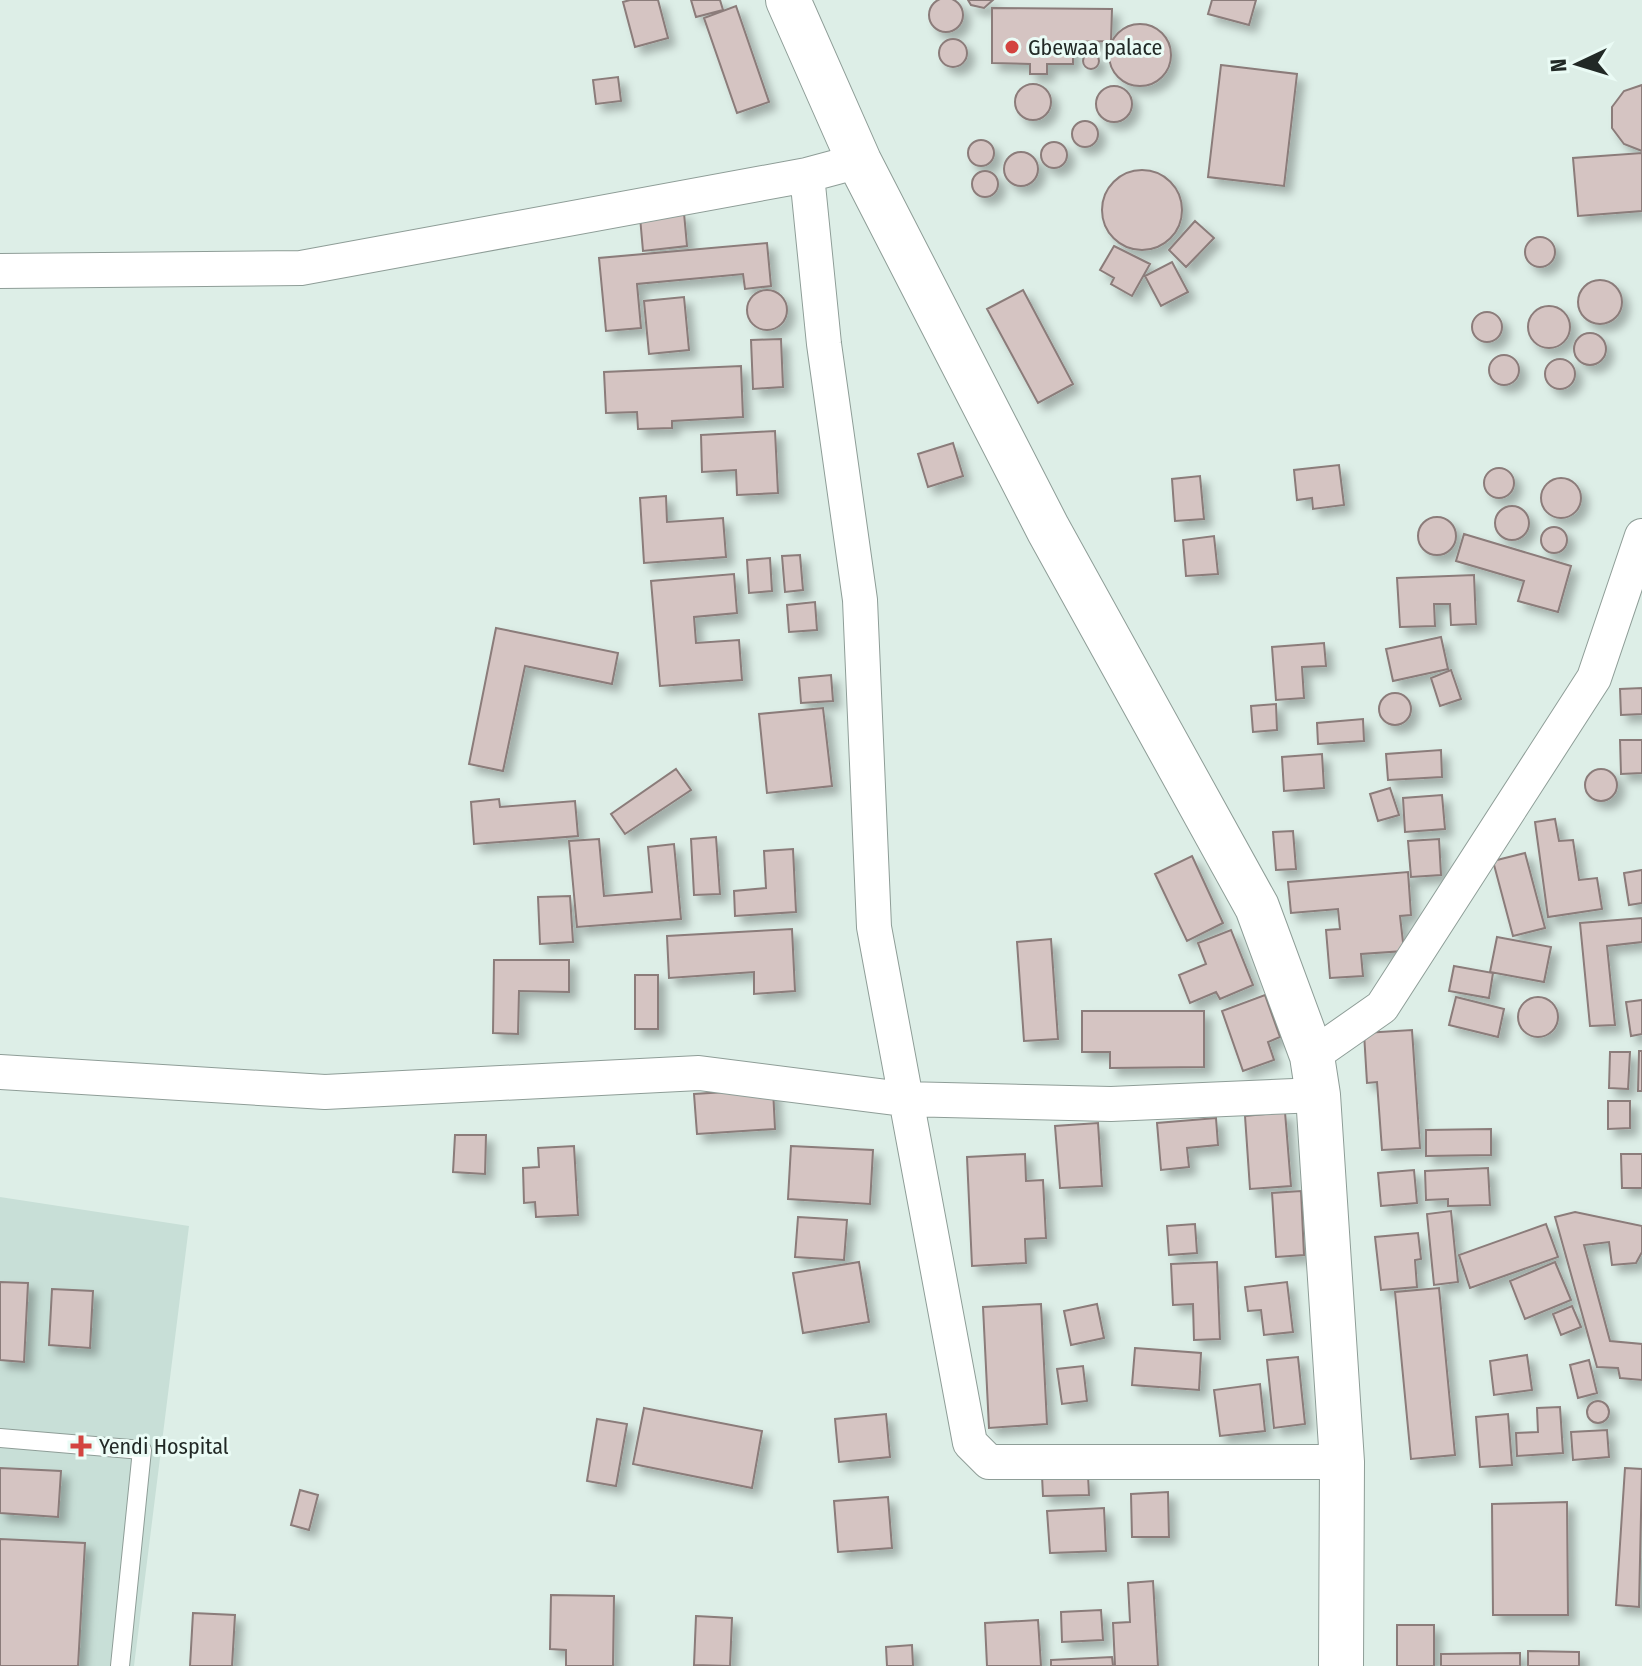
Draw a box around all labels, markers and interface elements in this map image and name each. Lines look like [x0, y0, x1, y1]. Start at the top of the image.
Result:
north arrow [1538, 24, 1618, 104]
place label: Gbewaa palace [1028, 34, 1162, 61]
marker: Gbewaa palace [1003, 38, 1021, 56]
text: N [1545, 58, 1572, 73]
place label: Yendi Hospital [99, 1433, 229, 1460]
marker: Yendi Hospital [70, 1435, 92, 1457]

